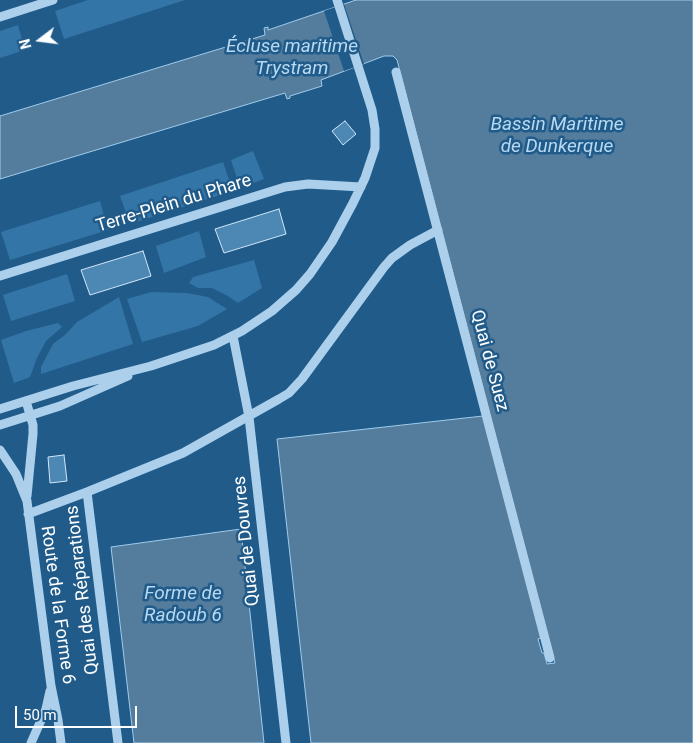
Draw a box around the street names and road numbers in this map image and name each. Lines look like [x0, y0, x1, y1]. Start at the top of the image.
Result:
street label: Terre-Plein du Phare [94, 170, 254, 238]
street label: Quai de Suez [465, 308, 513, 414]
street label: Quai de Douvres [229, 475, 265, 607]
street label: Quai des Réparations [62, 504, 104, 676]
street label: Route de la Forme 6 [35, 524, 79, 686]

